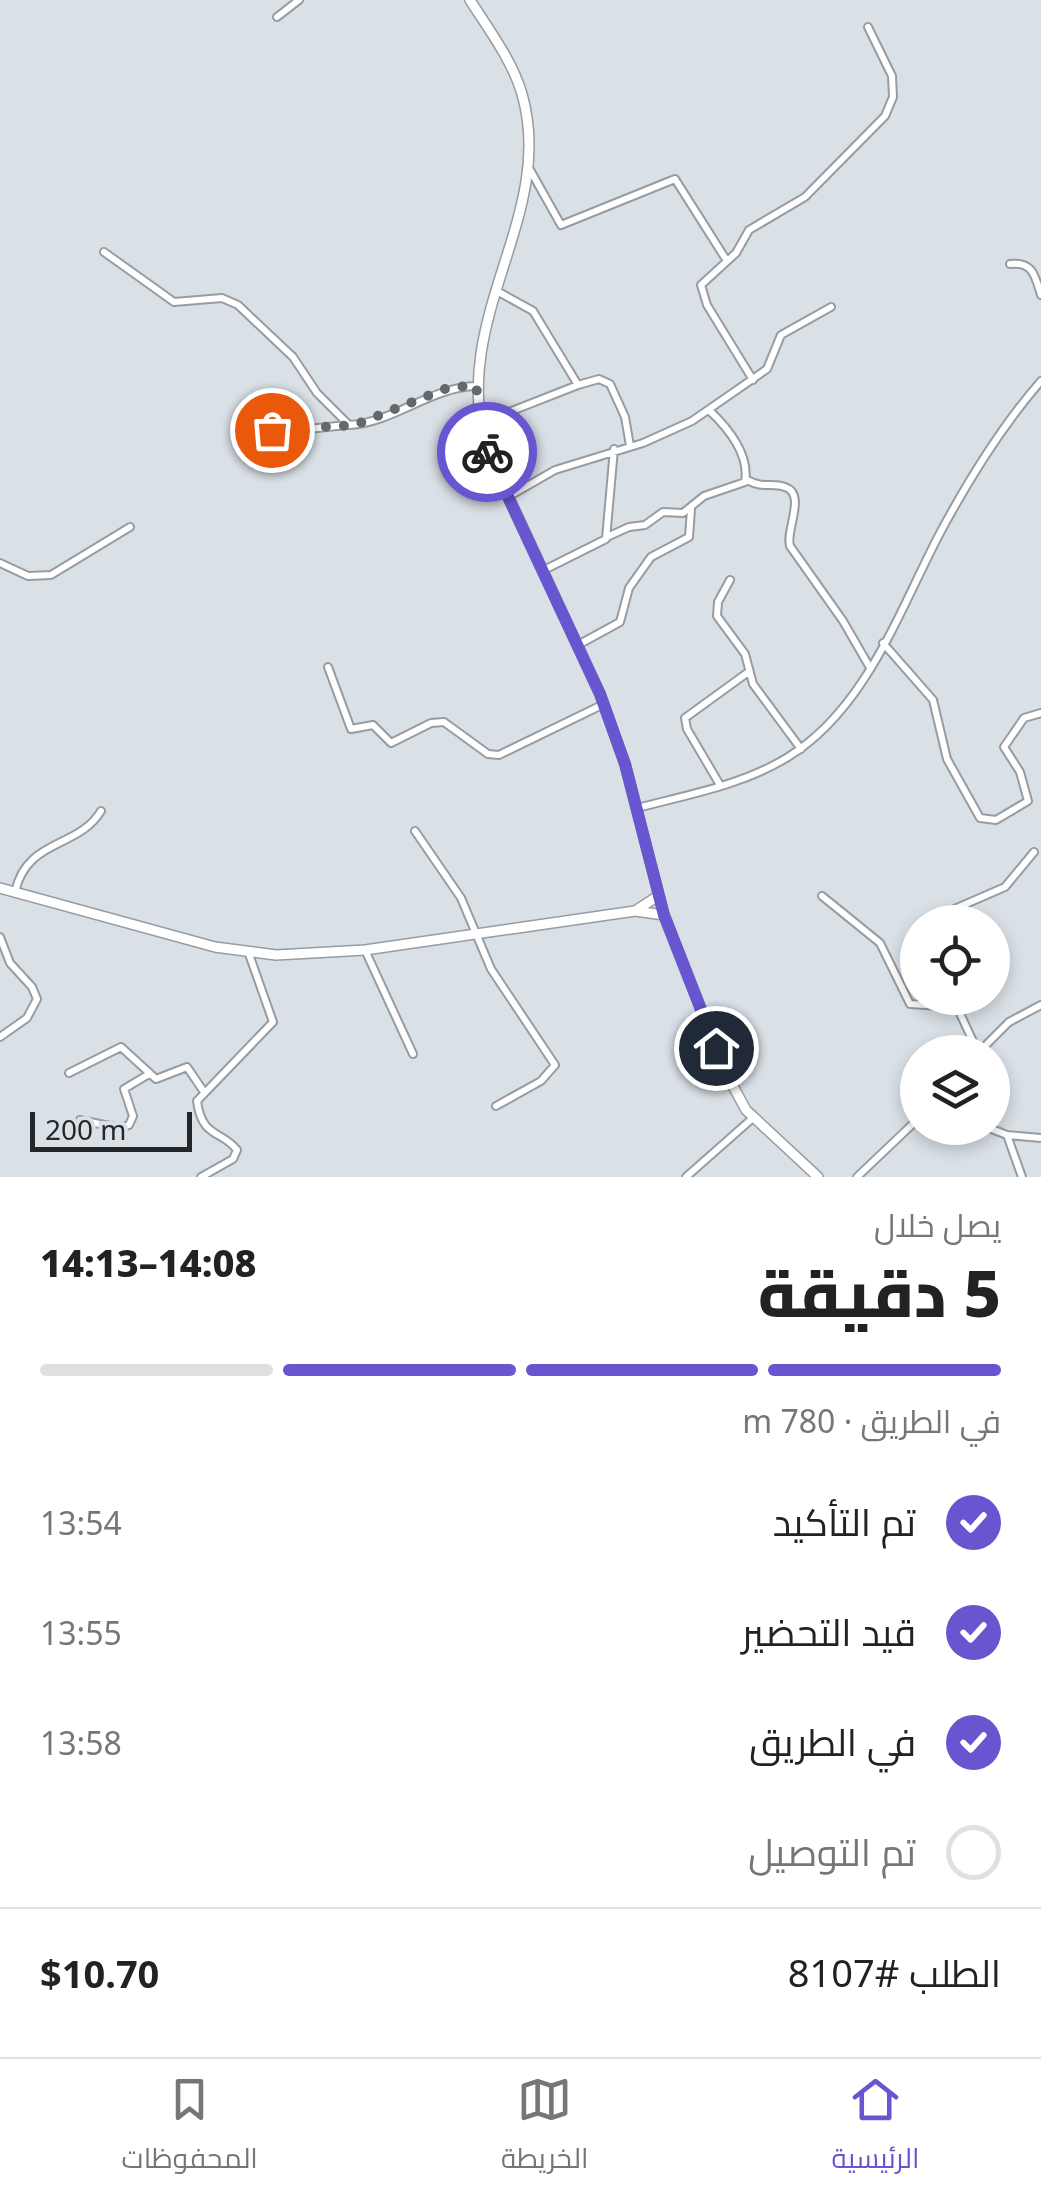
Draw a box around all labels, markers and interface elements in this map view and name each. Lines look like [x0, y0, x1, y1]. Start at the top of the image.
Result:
pin [230, 388, 315, 473]
courier [437, 402, 537, 502]
icon: bag [245, 403, 300, 458]
icon: bike [460, 425, 515, 480]
map controls [900, 905, 1010, 1145]
button: locate [900, 905, 1010, 1015]
pin [674, 1006, 759, 1091]
icon: home [689, 1021, 744, 1076]
button: layers [900, 1035, 1010, 1145]
scale bar [30, 1107, 192, 1152]
text: 200 m [45, 1110, 127, 1148]
text: يصل خلال [874, 1203, 1001, 1246]
text: 14:08–14:13 [40, 1236, 256, 1288]
text: 5 دقيقة [758, 1248, 1001, 1336]
text: في الطريق · 780 m [742, 1399, 1001, 1442]
text: تم التأكيد [773, 1495, 916, 1547]
icon: check [946, 1495, 1001, 1550]
text: 13:54 [40, 1501, 122, 1544]
text: قيد التحضير [742, 1605, 916, 1657]
icon: check [946, 1605, 1001, 1660]
text: 13:55 [40, 1611, 122, 1654]
text: في الطريق [749, 1715, 916, 1767]
icon: check [946, 1715, 1001, 1770]
text: 13:58 [40, 1721, 122, 1764]
text: تم التوصيل [748, 1825, 916, 1877]
text: الطلب #8107 [788, 1946, 1001, 1998]
text: $10.70 [40, 1947, 159, 1999]
tab: المحفوظات [122, 2072, 258, 2184]
tab: الخريطة [501, 2072, 588, 2184]
tab: الرئيسية [832, 2072, 919, 2184]

